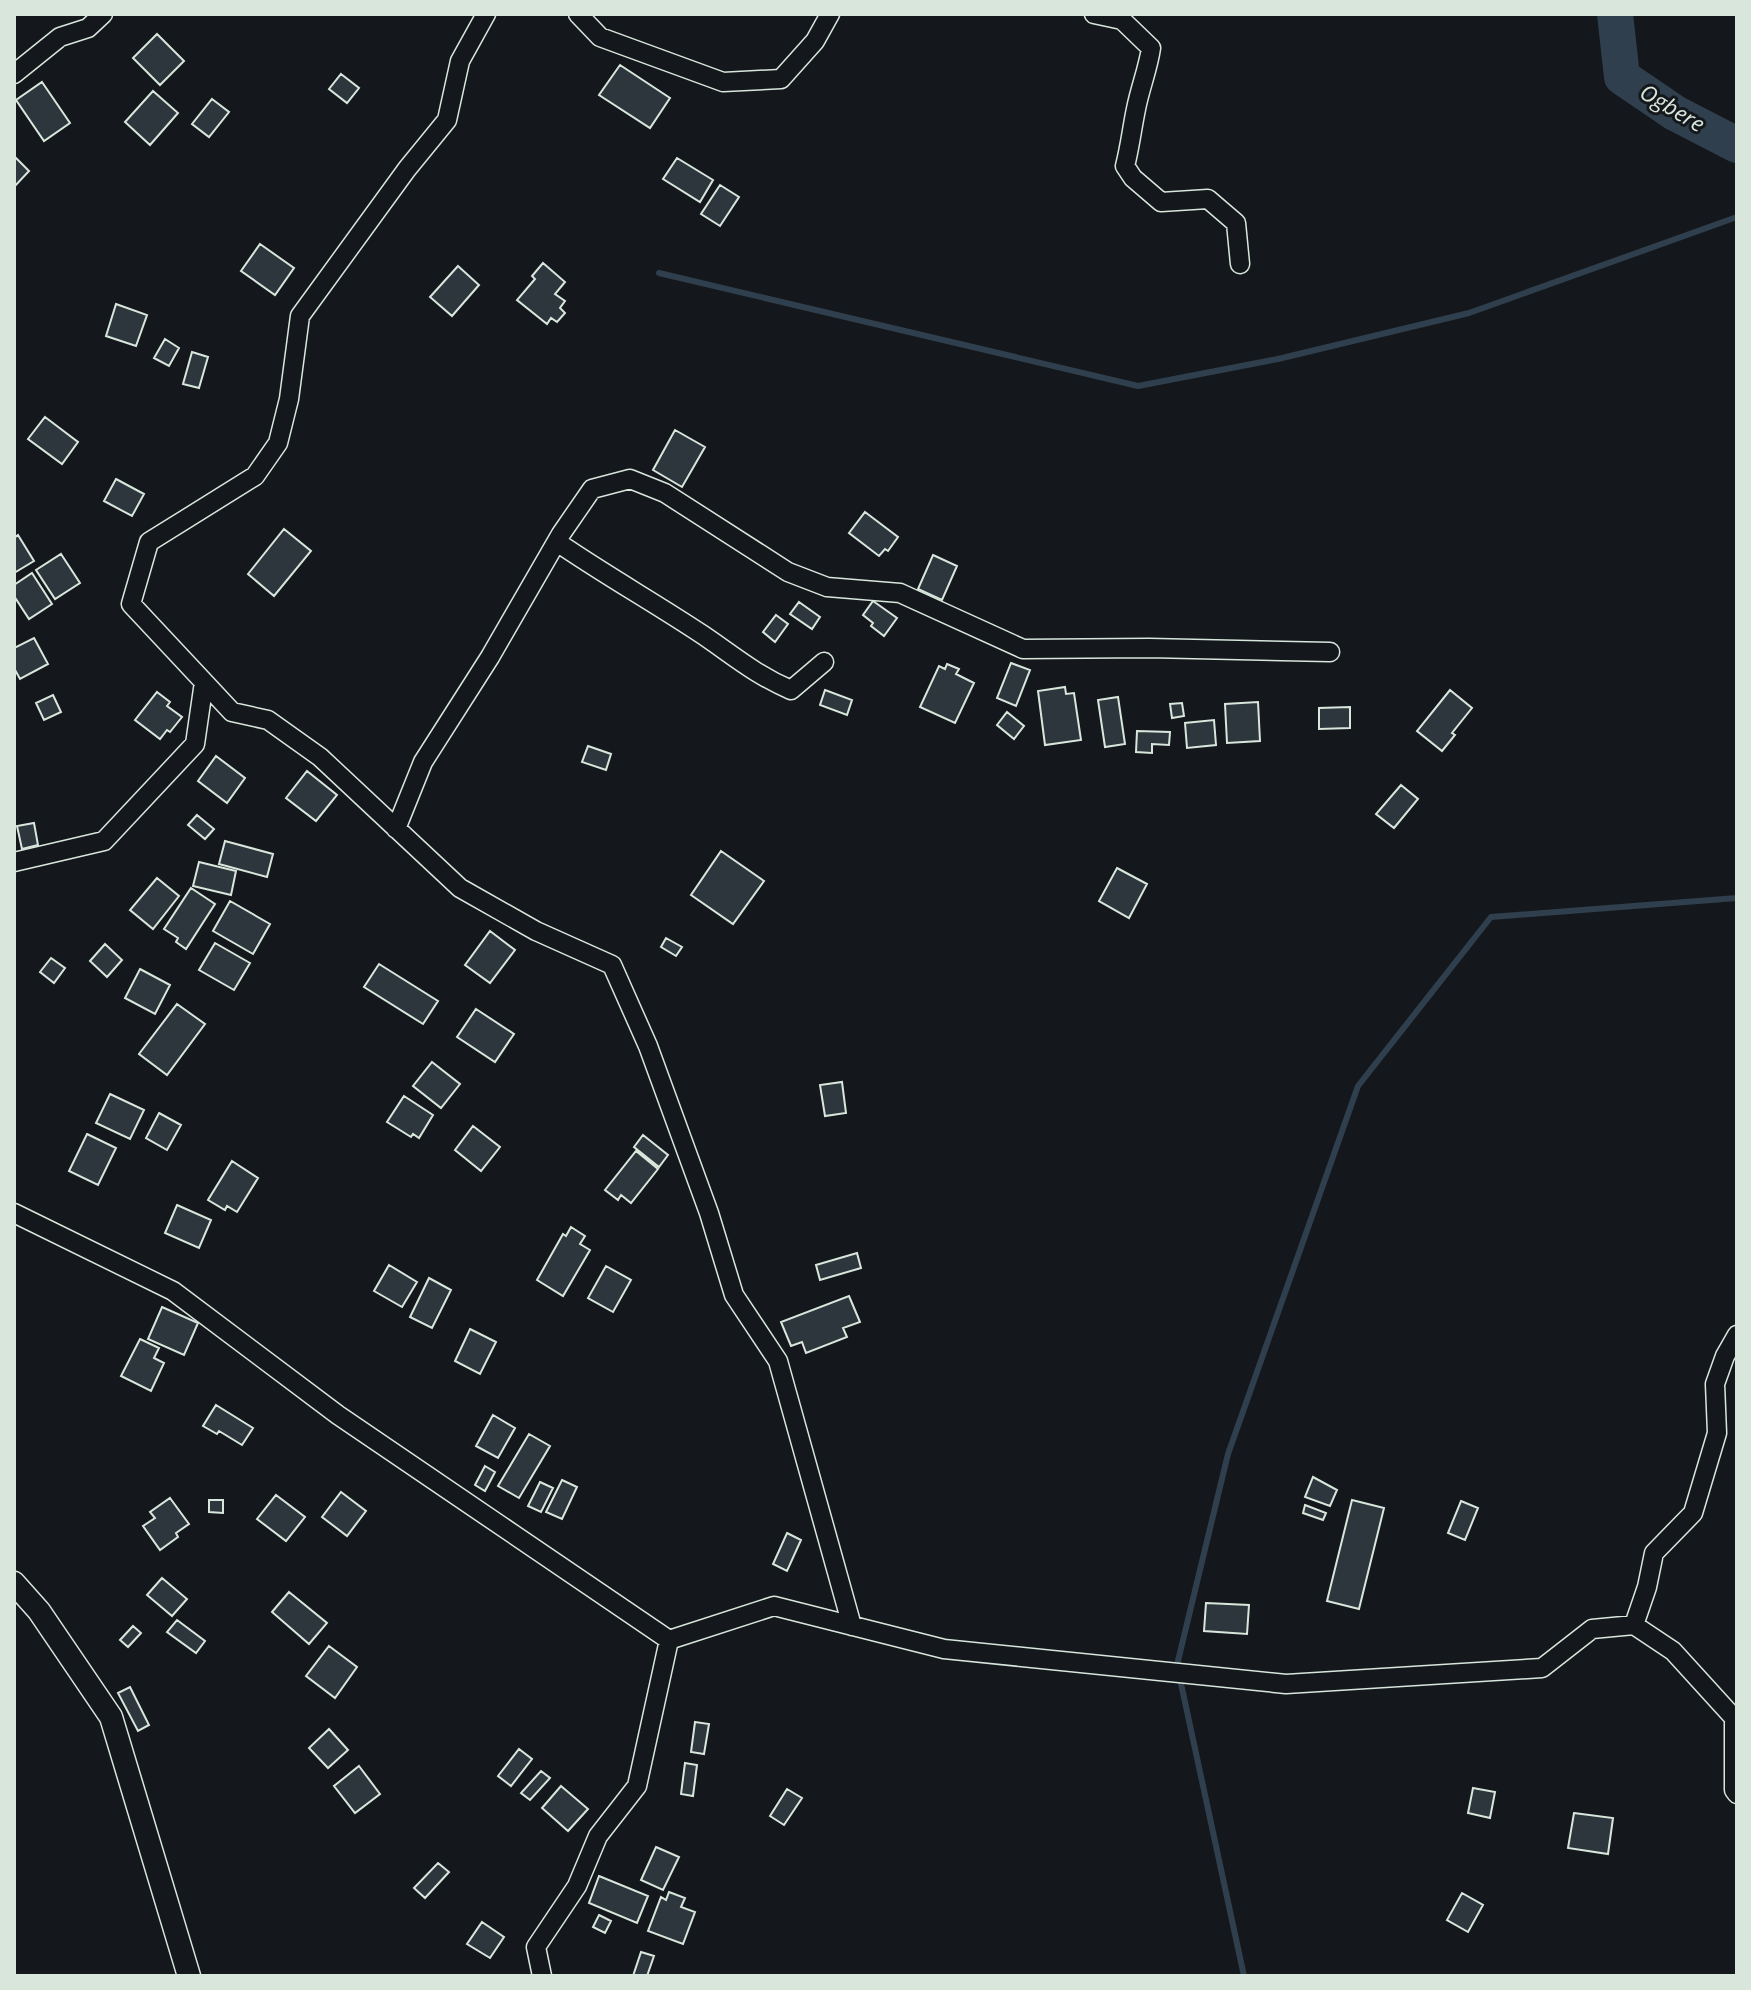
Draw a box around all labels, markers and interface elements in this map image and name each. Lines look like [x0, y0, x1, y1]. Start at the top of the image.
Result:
water label: Ogbere [1635, 76, 1711, 138]

